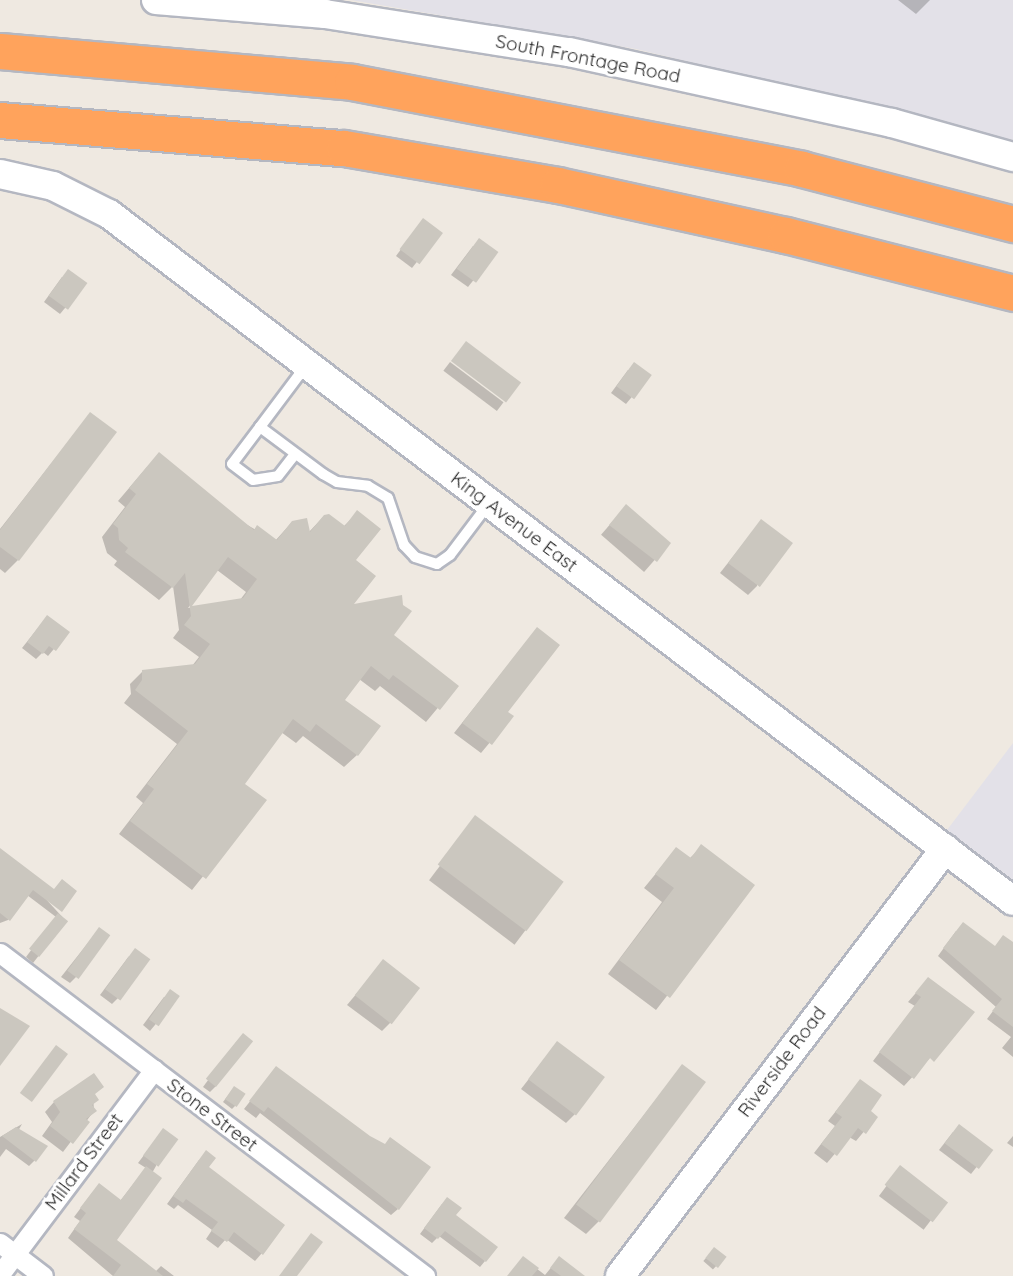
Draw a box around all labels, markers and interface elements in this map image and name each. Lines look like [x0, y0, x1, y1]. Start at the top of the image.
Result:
street label: South Frontage Road [494, 30, 682, 88]
street label: King Avenue East [446, 467, 582, 577]
street label: Riverside Road [733, 1002, 831, 1122]
street label: Stone Street [162, 1074, 262, 1156]
street label: Millard Street [40, 1109, 128, 1215]

